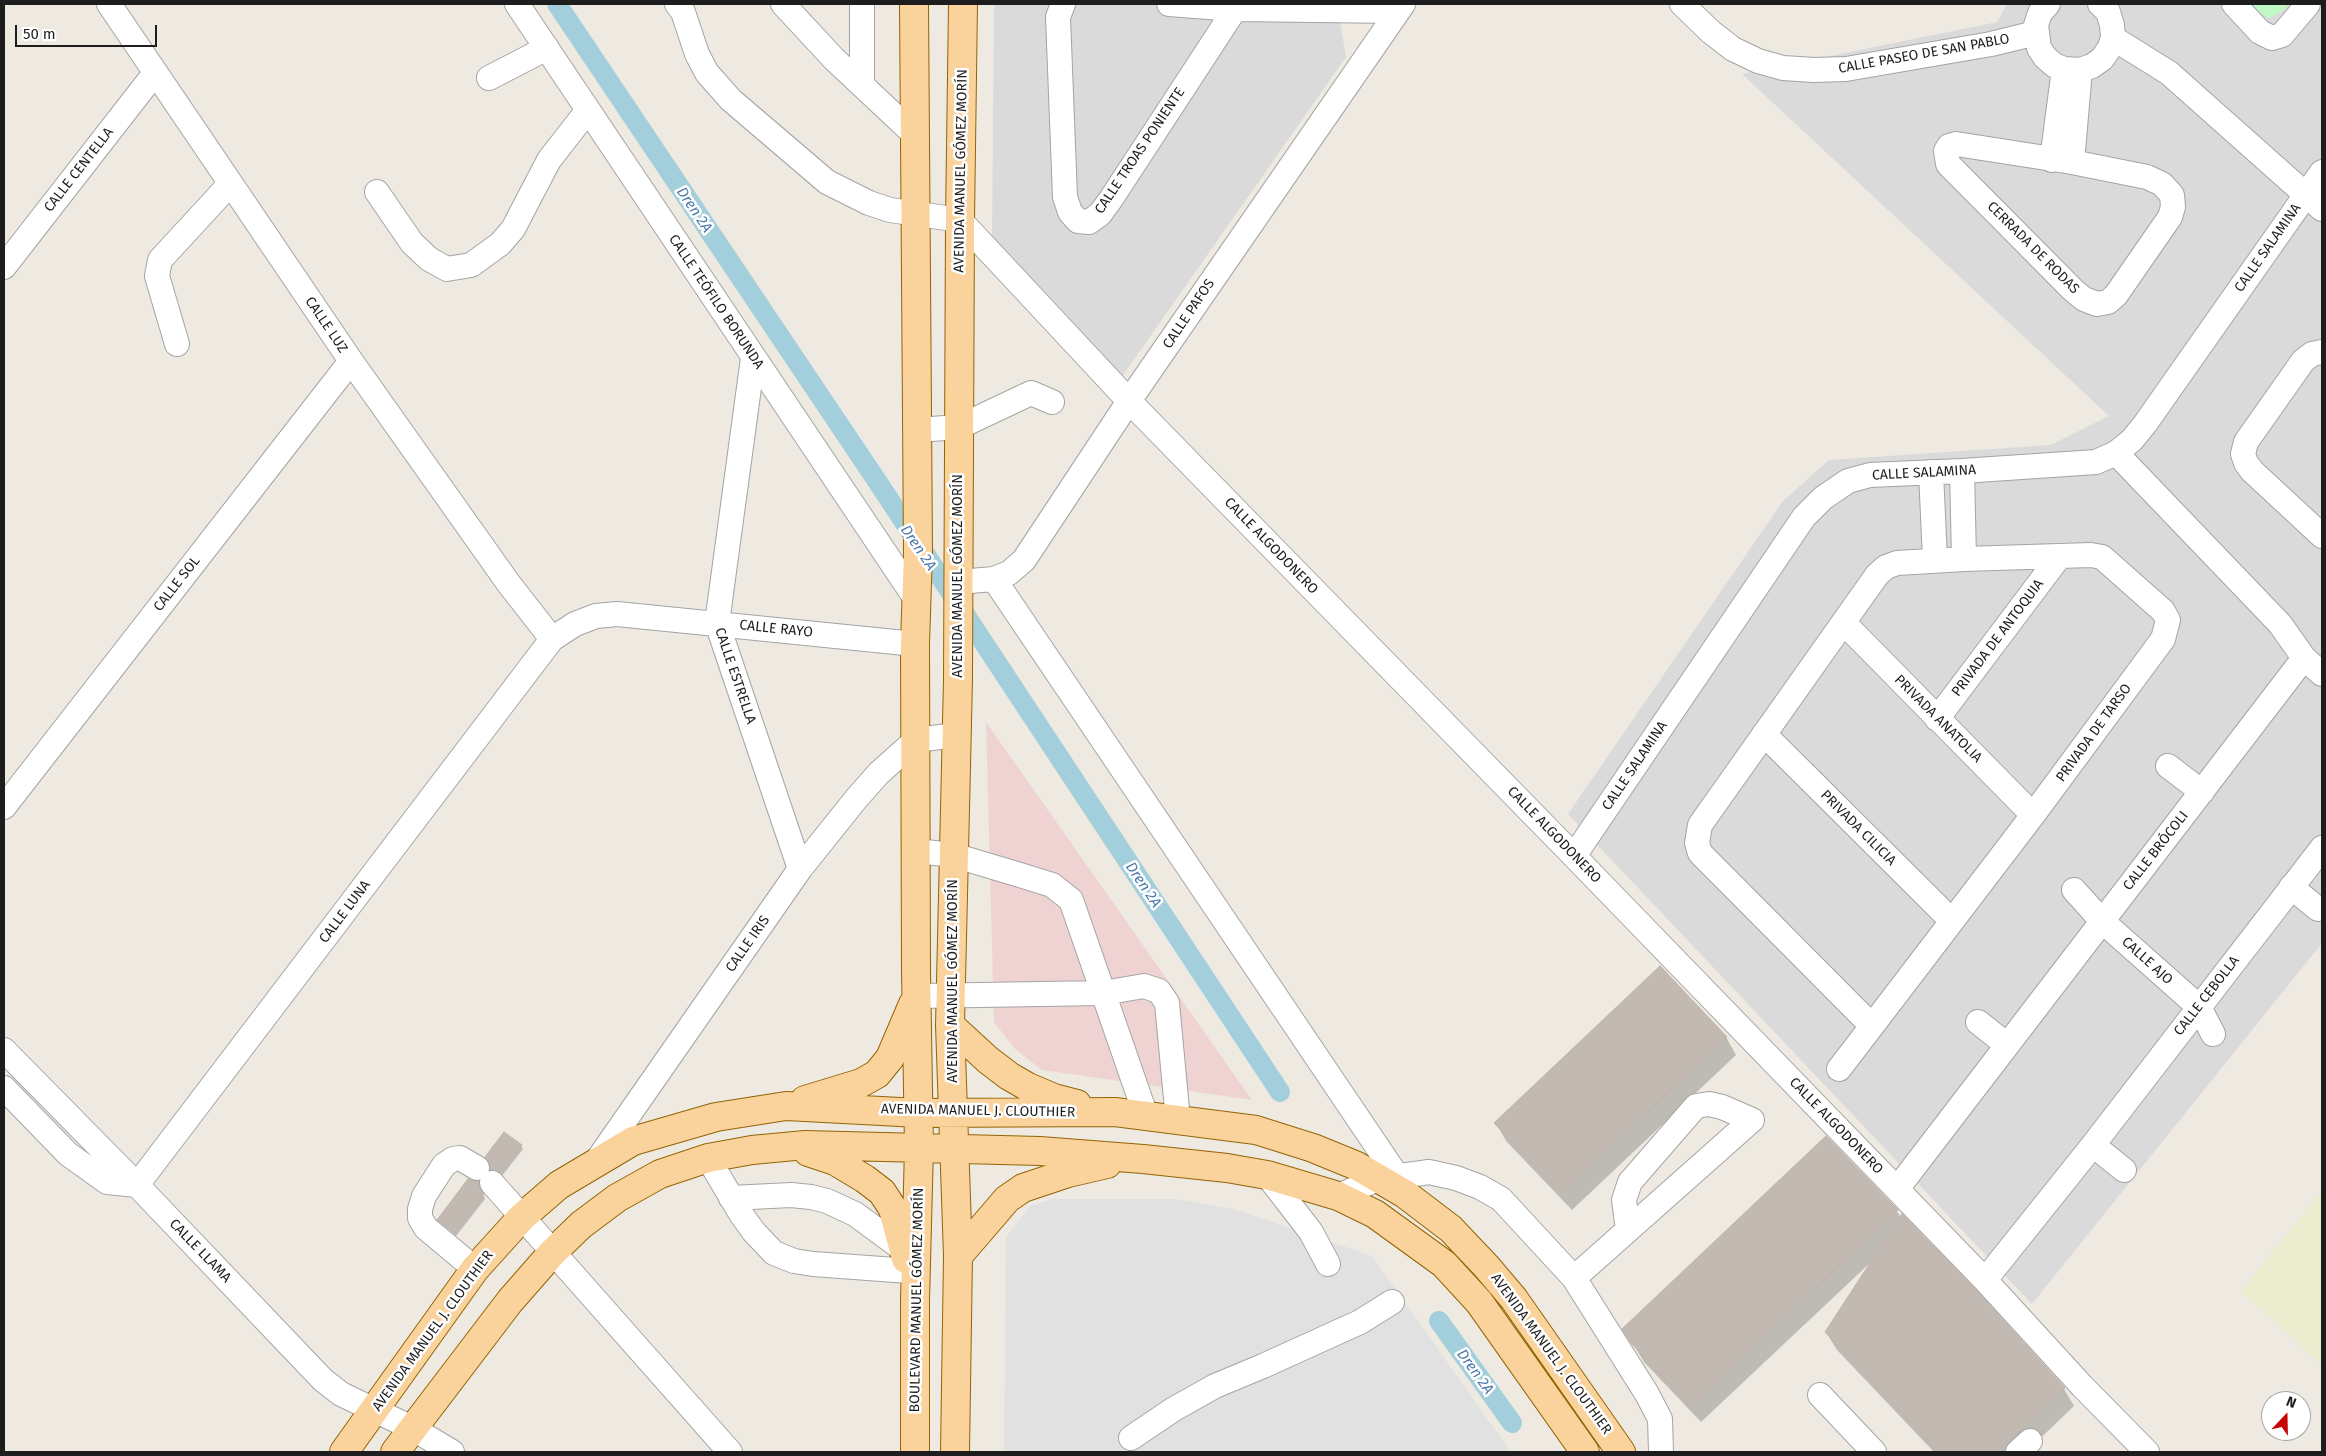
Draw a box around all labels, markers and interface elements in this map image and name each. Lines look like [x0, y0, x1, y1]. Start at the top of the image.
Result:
scale bar [18, 15, 160, 47]
text: 50 m [23, 25, 56, 43]
street label: CALLE PASEO DE SAN PABLO [1837, 31, 2011, 77]
street label: AVENIDA MANUEL GÓMEZ MORÍN [951, 69, 971, 273]
street label: CALLE TROAS PONIENTE [1091, 85, 1189, 217]
street label: CALLE CENTELLA [41, 124, 117, 216]
water label: Dren 2A [672, 184, 716, 236]
street label: CERRADA DE RODAS [1983, 198, 2083, 298]
street label: CALLE SALAMINA [2231, 201, 2305, 295]
street label: CALLE TEÓFILO BORUNDA [665, 232, 767, 372]
street label: CALLE PAFOS [1160, 276, 1218, 352]
street label: CALLE LUZ [301, 294, 351, 356]
street label: CALLE SALAMINA [1872, 462, 1976, 484]
street label: AVENIDA MANUEL GÓMEZ MORÍN [950, 474, 966, 678]
street label: CALLE ALGODONERO [1221, 494, 1321, 598]
water label: Dren 2A [896, 522, 940, 574]
street label: CALLE SOL [150, 553, 204, 615]
street label: PRIVADA DE ANTOQUIA [1948, 576, 2048, 700]
street label: CALLE RAYO [738, 617, 814, 641]
street label: CALLE ESTRELLA [711, 626, 759, 726]
street label: PRIVADA ANATOLIA [1891, 672, 1985, 766]
street label: PRIVADA DE TARSO [2053, 681, 2135, 785]
street label: CALLE SALAMINA [1599, 718, 1671, 814]
street label: CALLE ALGODONERO [1504, 783, 1604, 887]
street label: PRIVADA CILICIA [1817, 787, 1899, 869]
street label: CALLE BRÓCOLI [2120, 808, 2192, 894]
water label: Dren 2A [1121, 859, 1165, 911]
street label: CALLE LUNA [316, 877, 374, 947]
street label: AVENIDA MANUEL GÓMEZ MORÍN [945, 879, 961, 1083]
street label: CALLE IRIS [722, 912, 774, 976]
street label: CALLE AJO [2118, 934, 2176, 988]
street label: CALLE CEBOLLA [2171, 953, 2243, 1039]
street label: CALLE ALGODONERO [1786, 1074, 1886, 1178]
street label: AVENIDA MANUEL J. CLOUTHIER [881, 1101, 1075, 1121]
street label: BOULEVARD MANUEL GÓMEZ MORÍN [907, 1187, 927, 1413]
street label: CALLE LLAMA [166, 1216, 234, 1286]
street label: AVENIDA MANUEL J. CLOUTHIER [369, 1247, 497, 1415]
street label: AVENIDA MANUEL J. CLOUTHIER [1487, 1270, 1615, 1438]
water label: Dren 2A [1453, 1346, 1497, 1398]
north arrow [2261, 1391, 2311, 1441]
text: N [2284, 1393, 2299, 1412]

